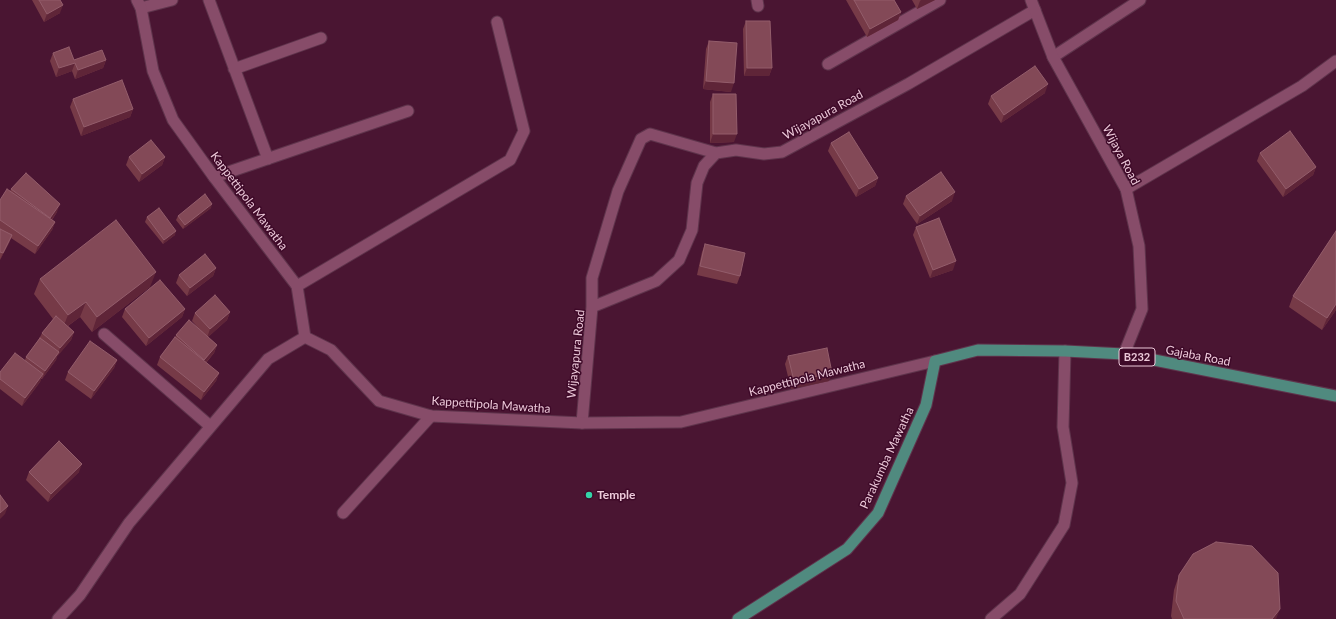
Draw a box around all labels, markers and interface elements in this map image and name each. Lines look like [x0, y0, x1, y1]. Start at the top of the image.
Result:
street label: Wijayapura Road [780, 87, 866, 143]
street label: Wijaya Road [1099, 123, 1143, 187]
street label: Kappettipola Mawatha [207, 149, 291, 253]
street label: Wijayapura Road [564, 309, 588, 399]
street label: Gajaba Road [1164, 343, 1232, 369]
road number: B232 [1119, 348, 1155, 366]
street label: Kappettipola Mawatha [747, 357, 867, 399]
street label: Kappettipola Mawatha [431, 394, 551, 416]
street label: Parakumba Mawatha [857, 405, 917, 511]
place label: Temple [597, 488, 635, 502]
marker: Temple [584, 490, 594, 500]

